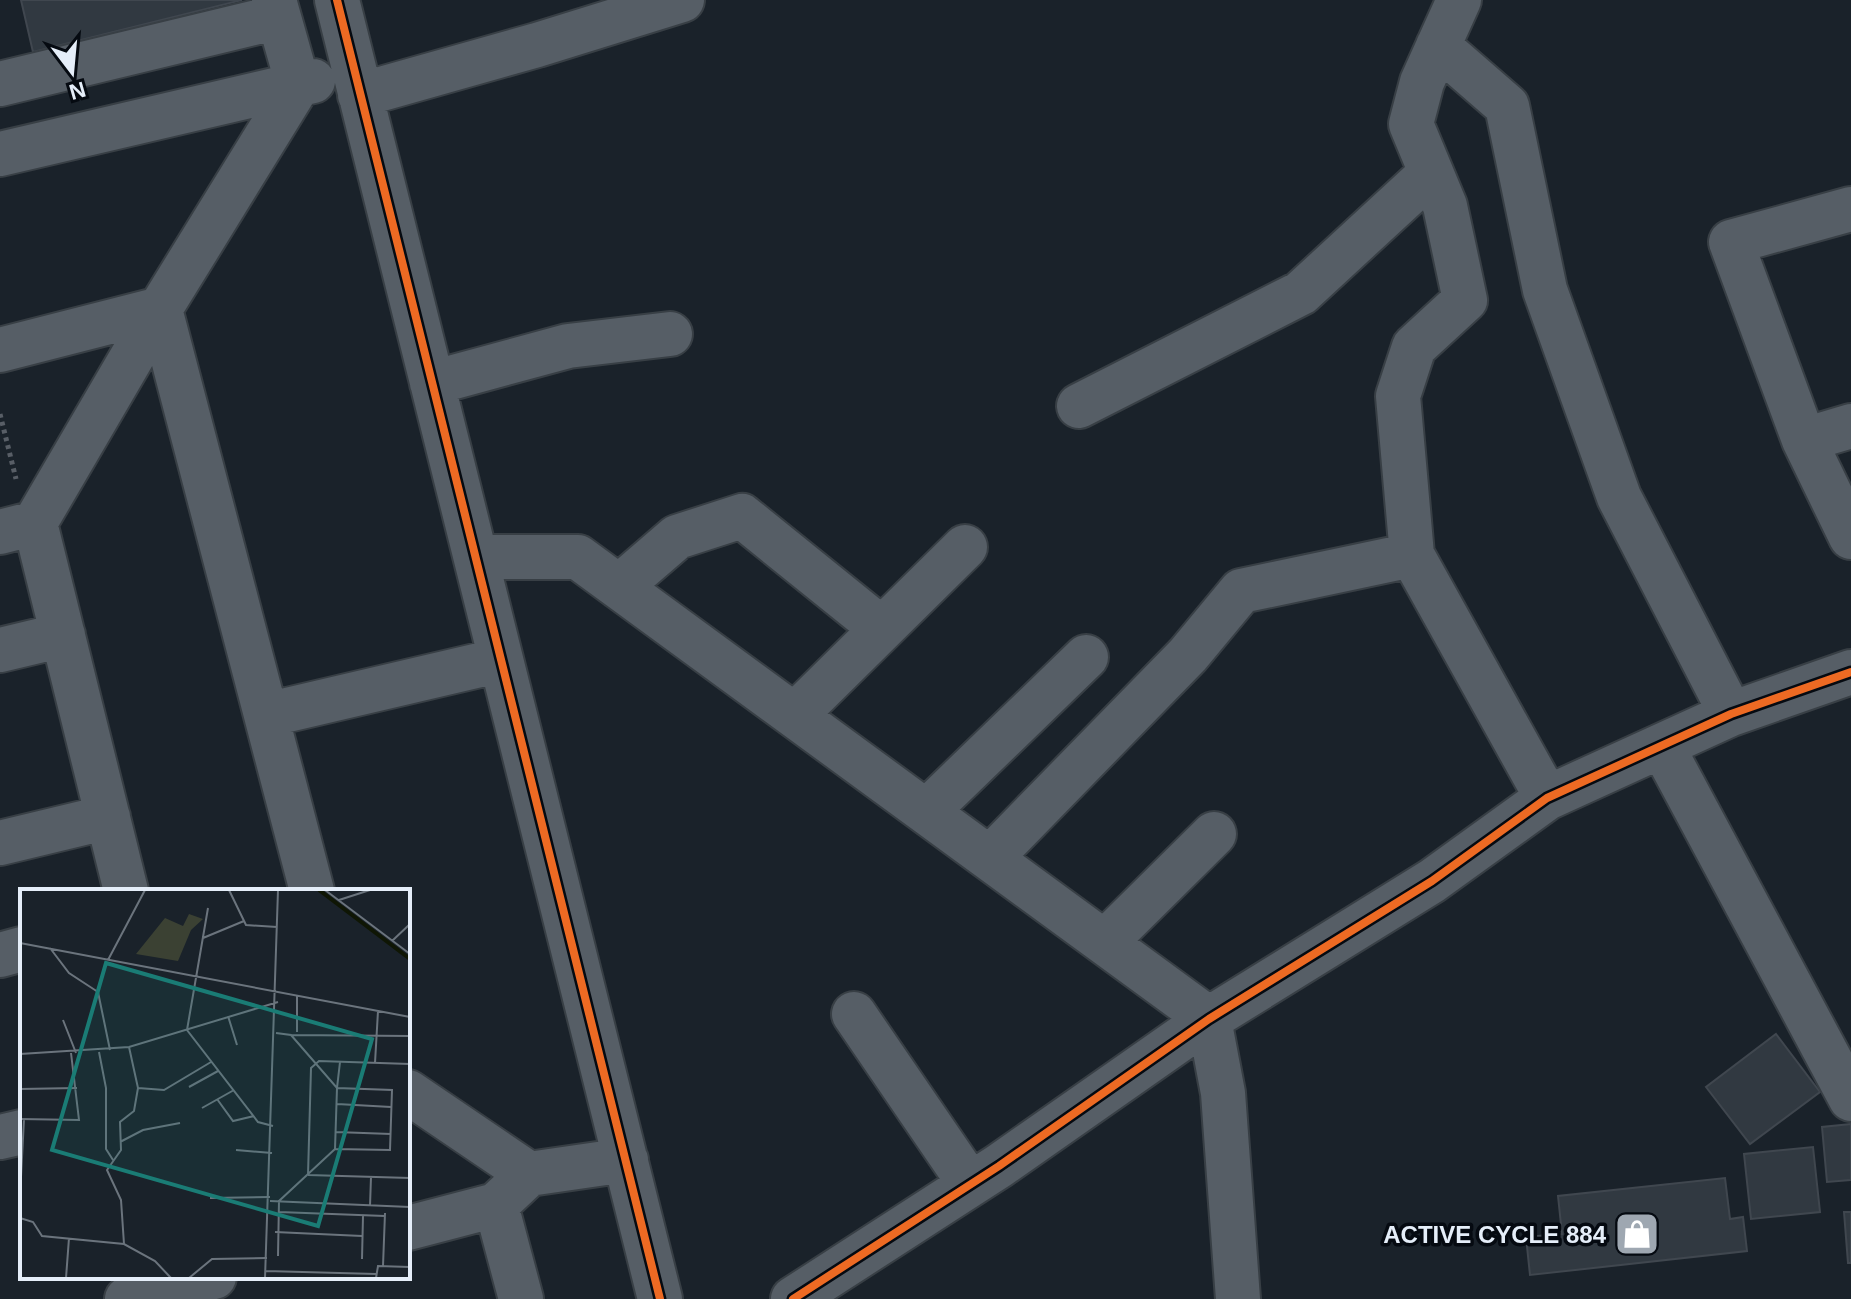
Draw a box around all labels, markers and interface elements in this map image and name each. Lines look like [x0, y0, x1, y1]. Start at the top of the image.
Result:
north arrow [32, 32, 112, 112]
text: N [66, 77, 88, 105]
inset map [20, 889, 410, 1279]
shop icon: ACTIVE CYCLE 884 [1613, 1210, 1661, 1258]
place label: ACTIVE CYCLE 884 [1383, 1221, 1607, 1248]

